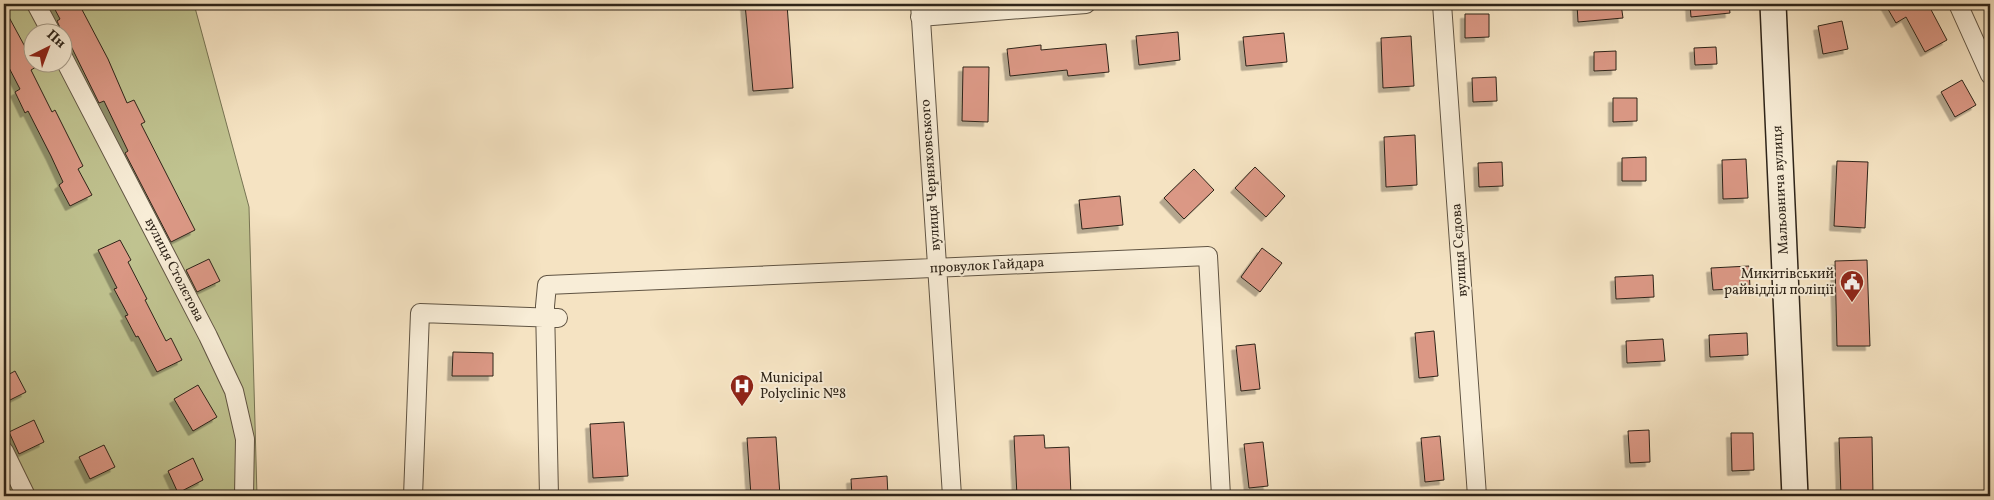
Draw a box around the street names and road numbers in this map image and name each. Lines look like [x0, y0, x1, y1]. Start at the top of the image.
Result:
street label: вулиця Черняховського [916, 99, 946, 251]
street label: Мальовнича вулиця [1768, 125, 1794, 255]
street label: вулиця Сєдова [1447, 203, 1473, 297]
street label: вулиця Столєтова [140, 215, 208, 325]
street label: провулок Гайдара [929, 254, 1045, 278]

